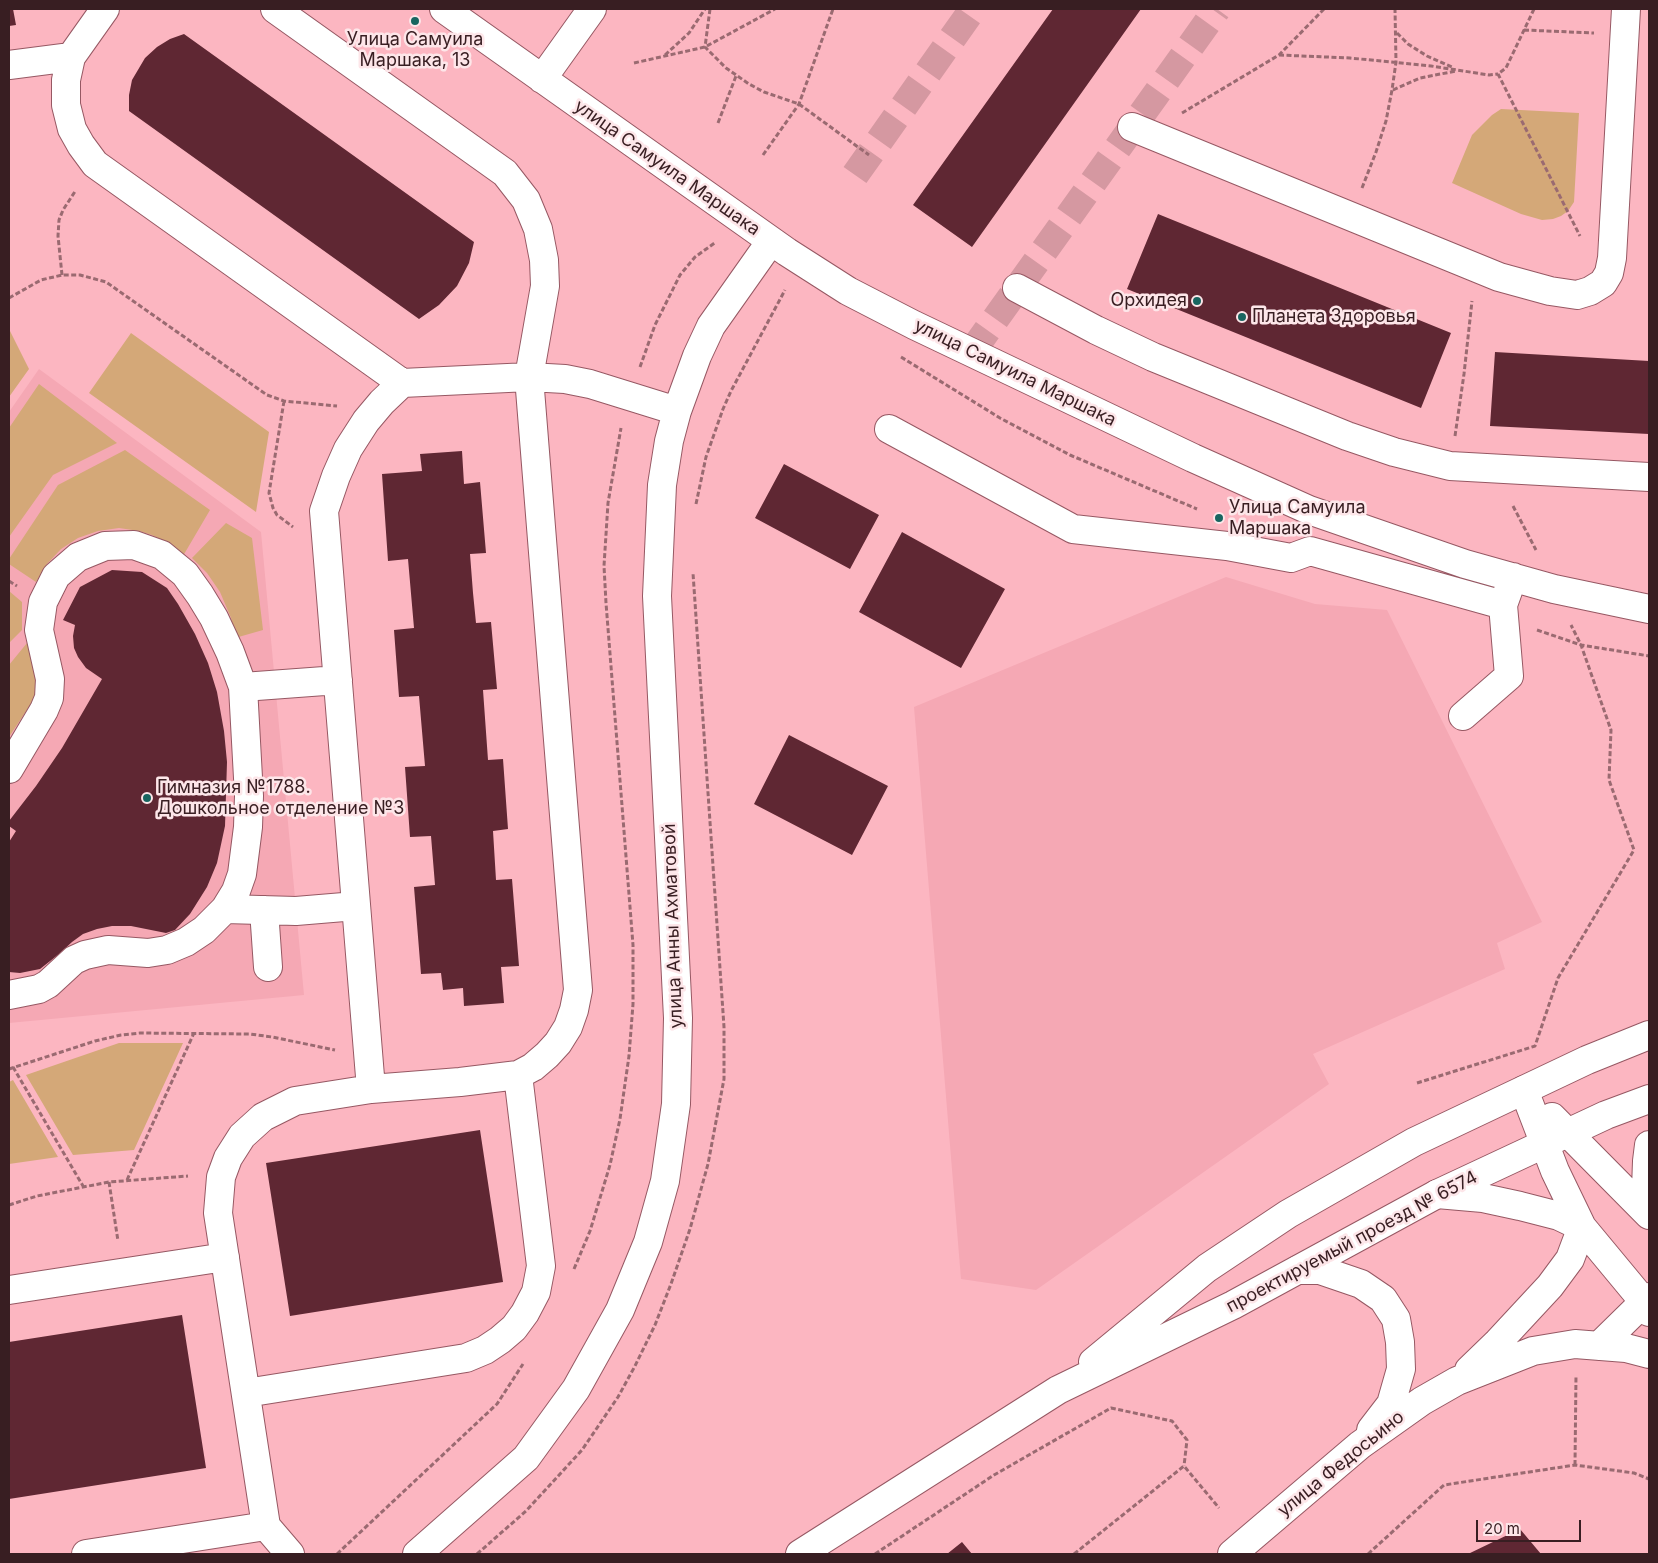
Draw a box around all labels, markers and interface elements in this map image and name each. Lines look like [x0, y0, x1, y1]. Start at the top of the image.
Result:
marker: Улица Самуила Маршака, 13 [409, 15, 421, 27]
place label: Улица Самуила Маршака, 13 [347, 29, 483, 72]
street label: улица Самуила Маршака [570, 96, 764, 240]
place label: Орхидея [1110, 290, 1187, 312]
marker: Орхидея [1191, 295, 1203, 307]
place label: Планета Здоровья [1252, 306, 1416, 328]
marker: Планета Здоровья [1236, 311, 1248, 323]
street label: улица Самуила Маршака [911, 315, 1119, 431]
place label: Улица Самуила Маршака [1229, 497, 1366, 540]
marker: Улица Самуила Маршака [1213, 512, 1225, 524]
place label: Гимназия №1788. Дошкольное отделение №3 [157, 777, 404, 820]
marker: Гимназия №1788. Дошкольное отделение №3 [141, 792, 153, 804]
street label: улица Анны Ахматовой [659, 823, 687, 1029]
street label: проектируемый проезд № 6574 [1223, 1166, 1481, 1318]
street label: улица Федосьино [1274, 1406, 1408, 1522]
scale bar [1478, 1510, 1583, 1542]
text: 20 m [1484, 1519, 1520, 1538]

